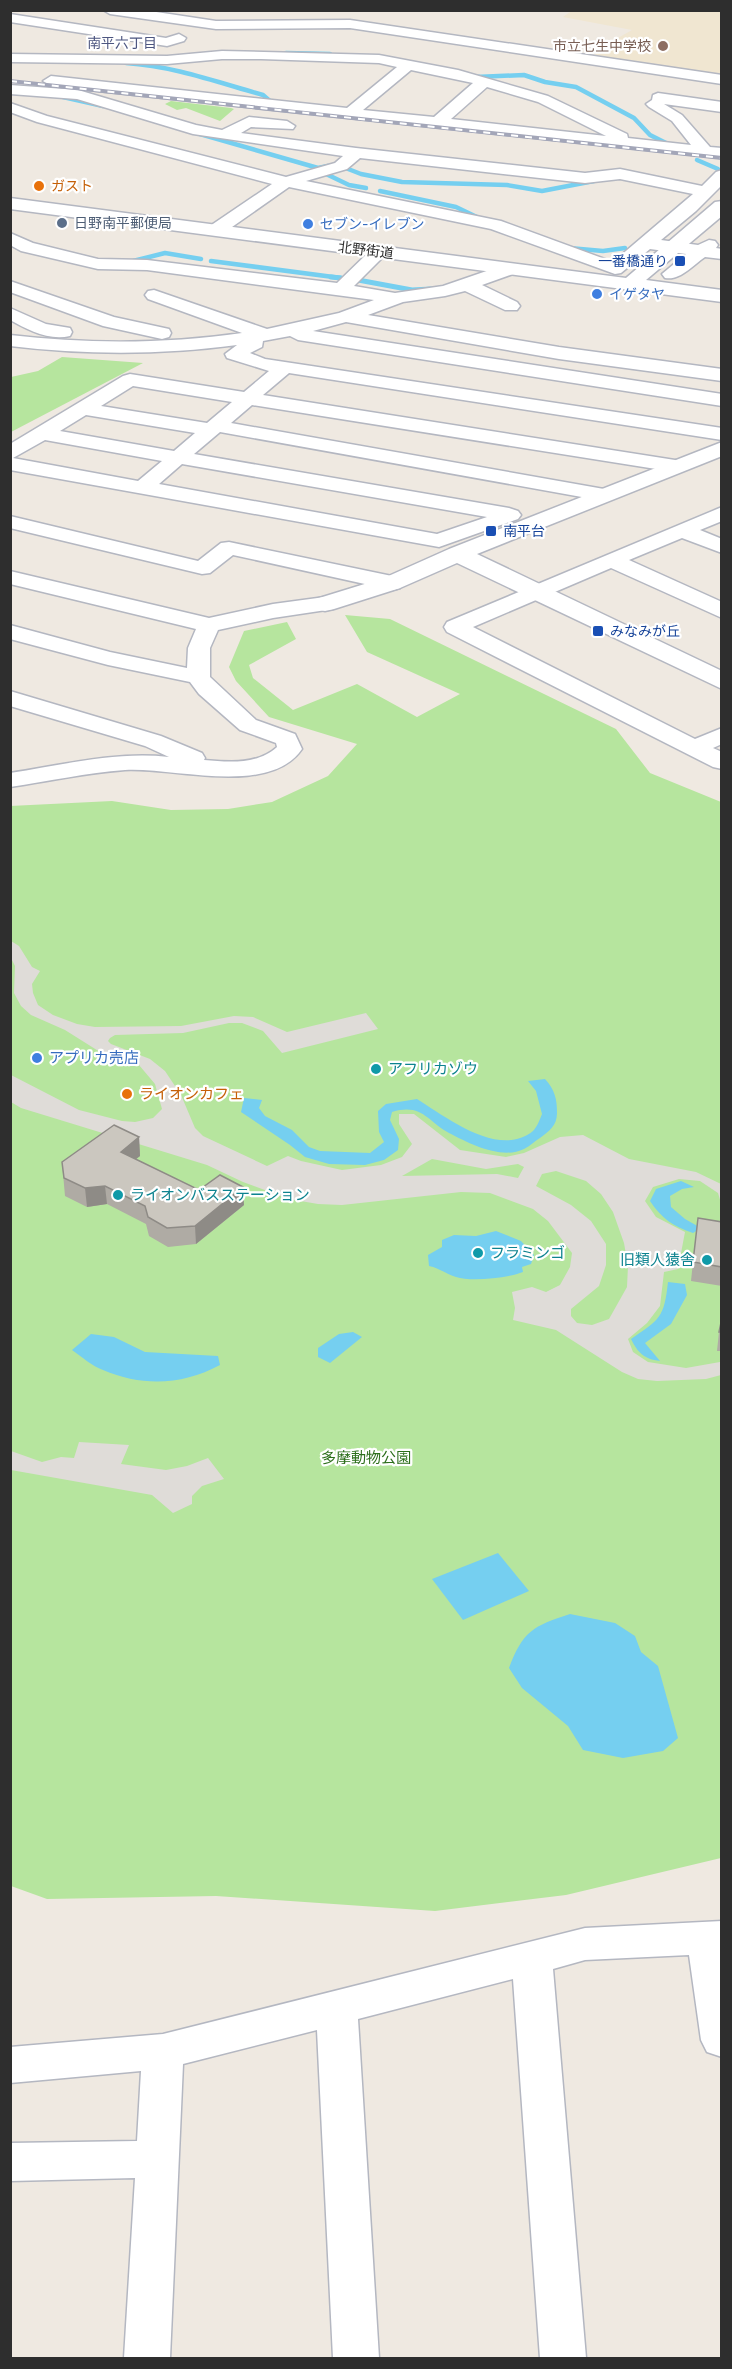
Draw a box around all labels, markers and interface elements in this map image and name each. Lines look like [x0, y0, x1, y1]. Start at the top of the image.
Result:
district label: 南平六丁目 [87, 34, 157, 51]
place label: 市立七生中学校 [553, 37, 651, 54]
marker: 市立七生中学校 [656, 39, 670, 53]
place label: ガスト [51, 177, 93, 194]
marker: ガスト [32, 179, 46, 193]
place label: 日野南平郵便局 [74, 214, 172, 231]
place label: セブン-イレブン [320, 215, 424, 232]
marker: 日野南平郵便局 [55, 216, 69, 230]
marker: セブン-イレブン [301, 217, 315, 231]
street label: 北野街道 [337, 238, 395, 261]
place label: 一番橋通り [598, 252, 668, 269]
marker: 一番橋通り [673, 254, 687, 268]
place label: イゲタヤ [609, 285, 665, 302]
marker: イゲタヤ [590, 287, 604, 301]
place label: 南平台 [503, 522, 545, 539]
marker: 南平台 [484, 524, 498, 538]
place label: みなみが丘 [610, 622, 680, 639]
marker: みなみが丘 [591, 624, 605, 638]
place label: アプリカ売店 [49, 1048, 139, 1067]
marker: アプリカ売店 [30, 1051, 44, 1065]
place label: アフリカゾウ [388, 1059, 478, 1078]
marker: アフリカゾウ [369, 1062, 383, 1076]
place label: ライオンカフェ [139, 1084, 244, 1103]
marker: ライオンカフェ [120, 1087, 134, 1101]
place label: ライオンバスステーション [130, 1185, 310, 1204]
marker: ライオンバスステーション [111, 1188, 125, 1202]
place label: フラミンゴ [490, 1243, 565, 1262]
marker: フラミンゴ [471, 1246, 485, 1260]
place label: 旧類人猿舎 [620, 1250, 695, 1269]
marker: 旧類人猿舎 [700, 1253, 714, 1267]
park label: 多摩動物公園 [321, 1448, 411, 1467]

